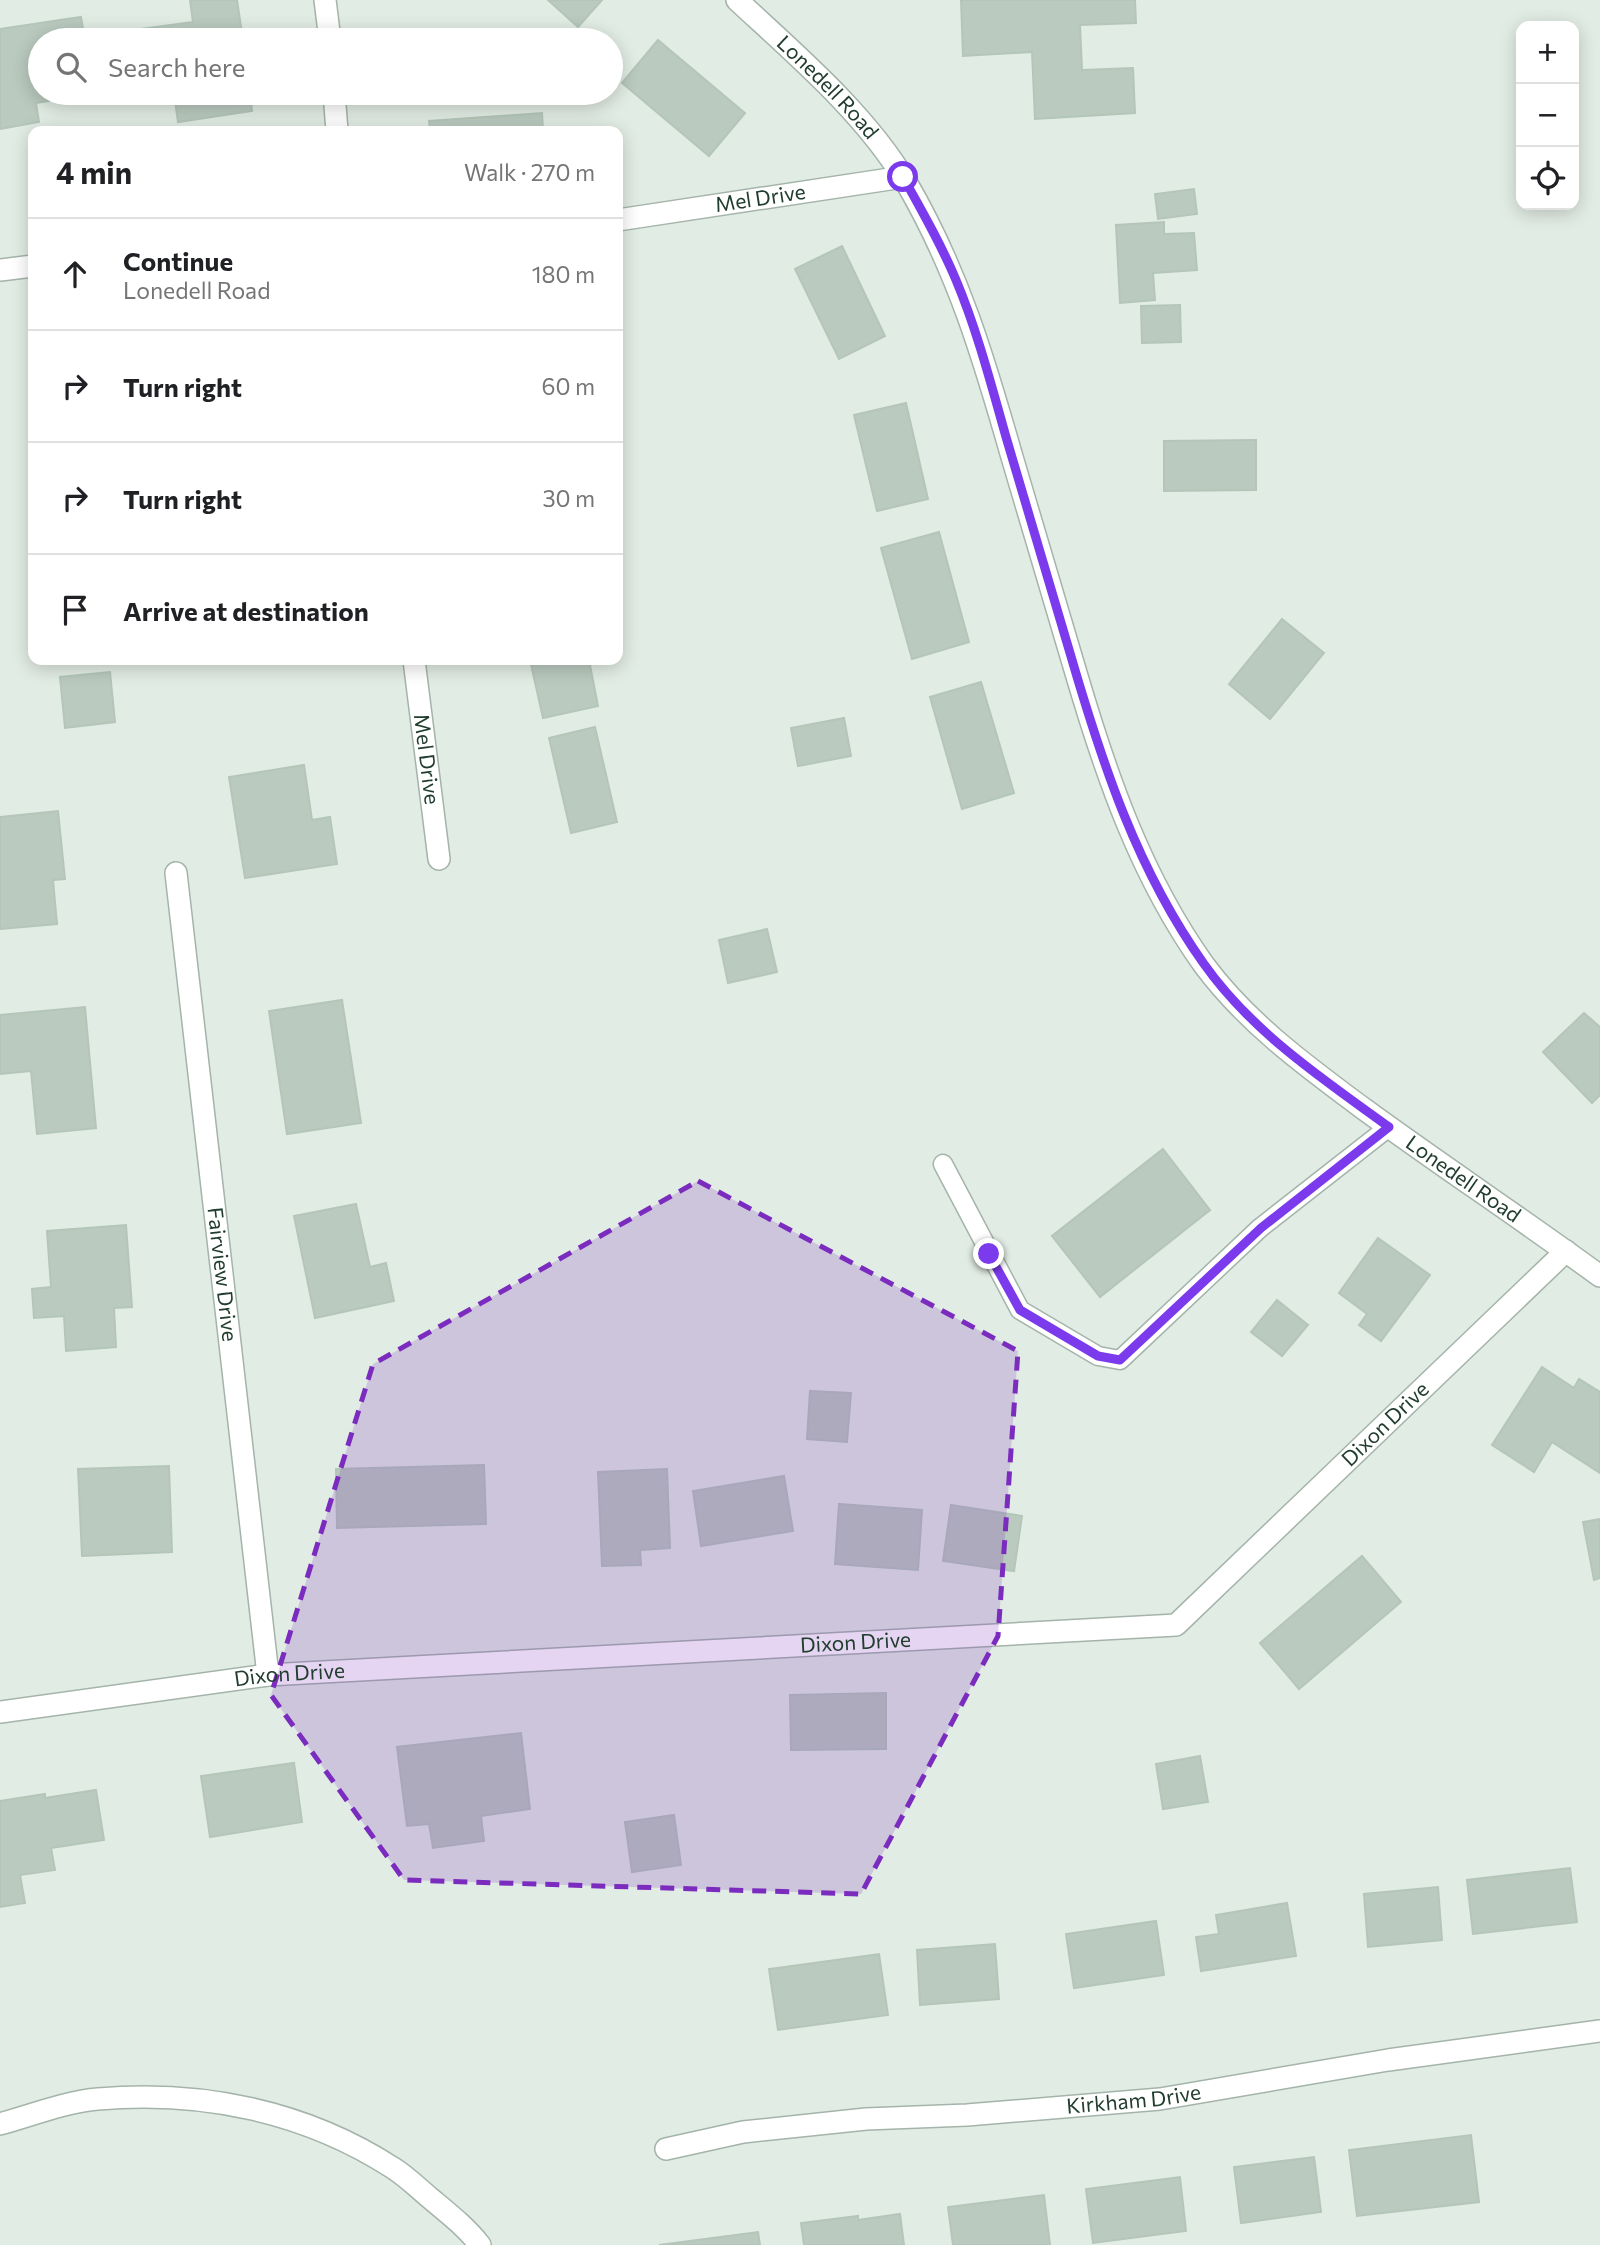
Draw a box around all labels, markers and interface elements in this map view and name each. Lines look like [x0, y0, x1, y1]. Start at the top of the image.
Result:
map controls [1516, 21, 1579, 210]
button: + [1516, 21, 1579, 84]
search box [28, 28, 623, 105]
street label: Lonedell Road [773, 29, 885, 143]
icon: search [52, 48, 90, 86]
text: Search here [108, 51, 246, 82]
button: − [1516, 84, 1579, 147]
button: locate [1516, 147, 1579, 210]
text: 4 min [56, 153, 132, 190]
text: Walk · 270 m [464, 158, 595, 186]
route start [887, 161, 918, 192]
street label: Mel Drive [713, 178, 807, 216]
text: Continue [123, 245, 233, 276]
icon: ahead [56, 255, 94, 293]
text: 180 m [532, 260, 595, 288]
text: Lonedell Road [123, 276, 270, 304]
icon: right [56, 367, 94, 405]
text: Turn right [123, 371, 242, 402]
text: 60 m [542, 372, 595, 400]
icon: right [56, 479, 94, 517]
text: Turn right [123, 483, 242, 514]
text: 30 m [542, 484, 595, 512]
icon: arrive [56, 591, 94, 629]
text: Arrive at destination [123, 595, 369, 626]
street label: Mel Drive [410, 712, 446, 806]
street label: Lonedell Road [1402, 1129, 1526, 1227]
street label: Fairview Drive [203, 1206, 244, 1343]
route end [973, 1238, 1004, 1269]
street label: Dixon Drive [1336, 1376, 1433, 1471]
street label: Dixon Drive [799, 1626, 912, 1657]
street label: Dixon Drive [232, 1657, 345, 1691]
street label: Kirkham Drive [1065, 2078, 1203, 2118]

